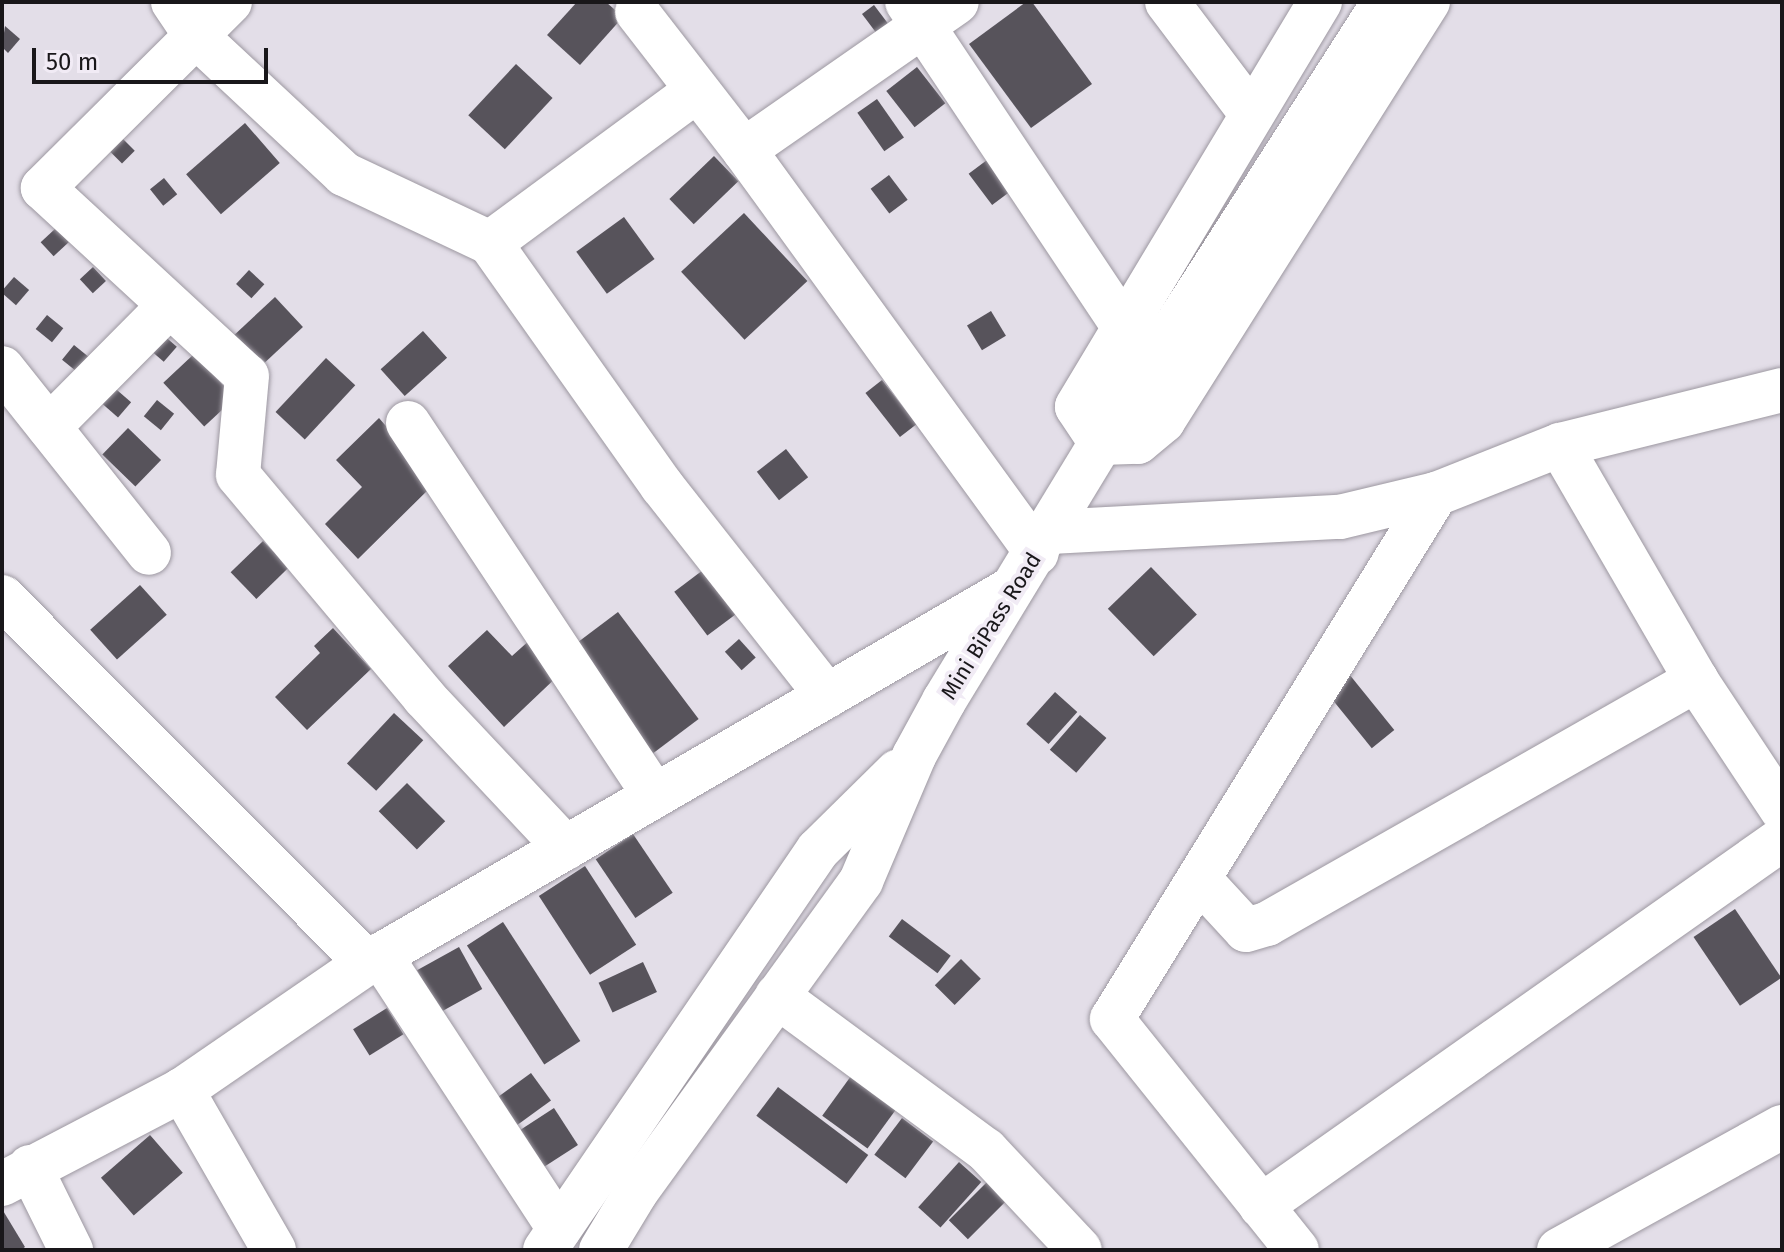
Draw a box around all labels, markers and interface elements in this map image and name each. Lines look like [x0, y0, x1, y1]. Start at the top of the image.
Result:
scale bar [36, 32, 272, 82]
text: 50 m [46, 48, 98, 76]
street label: Mini BiPass Road [935, 548, 1047, 704]

